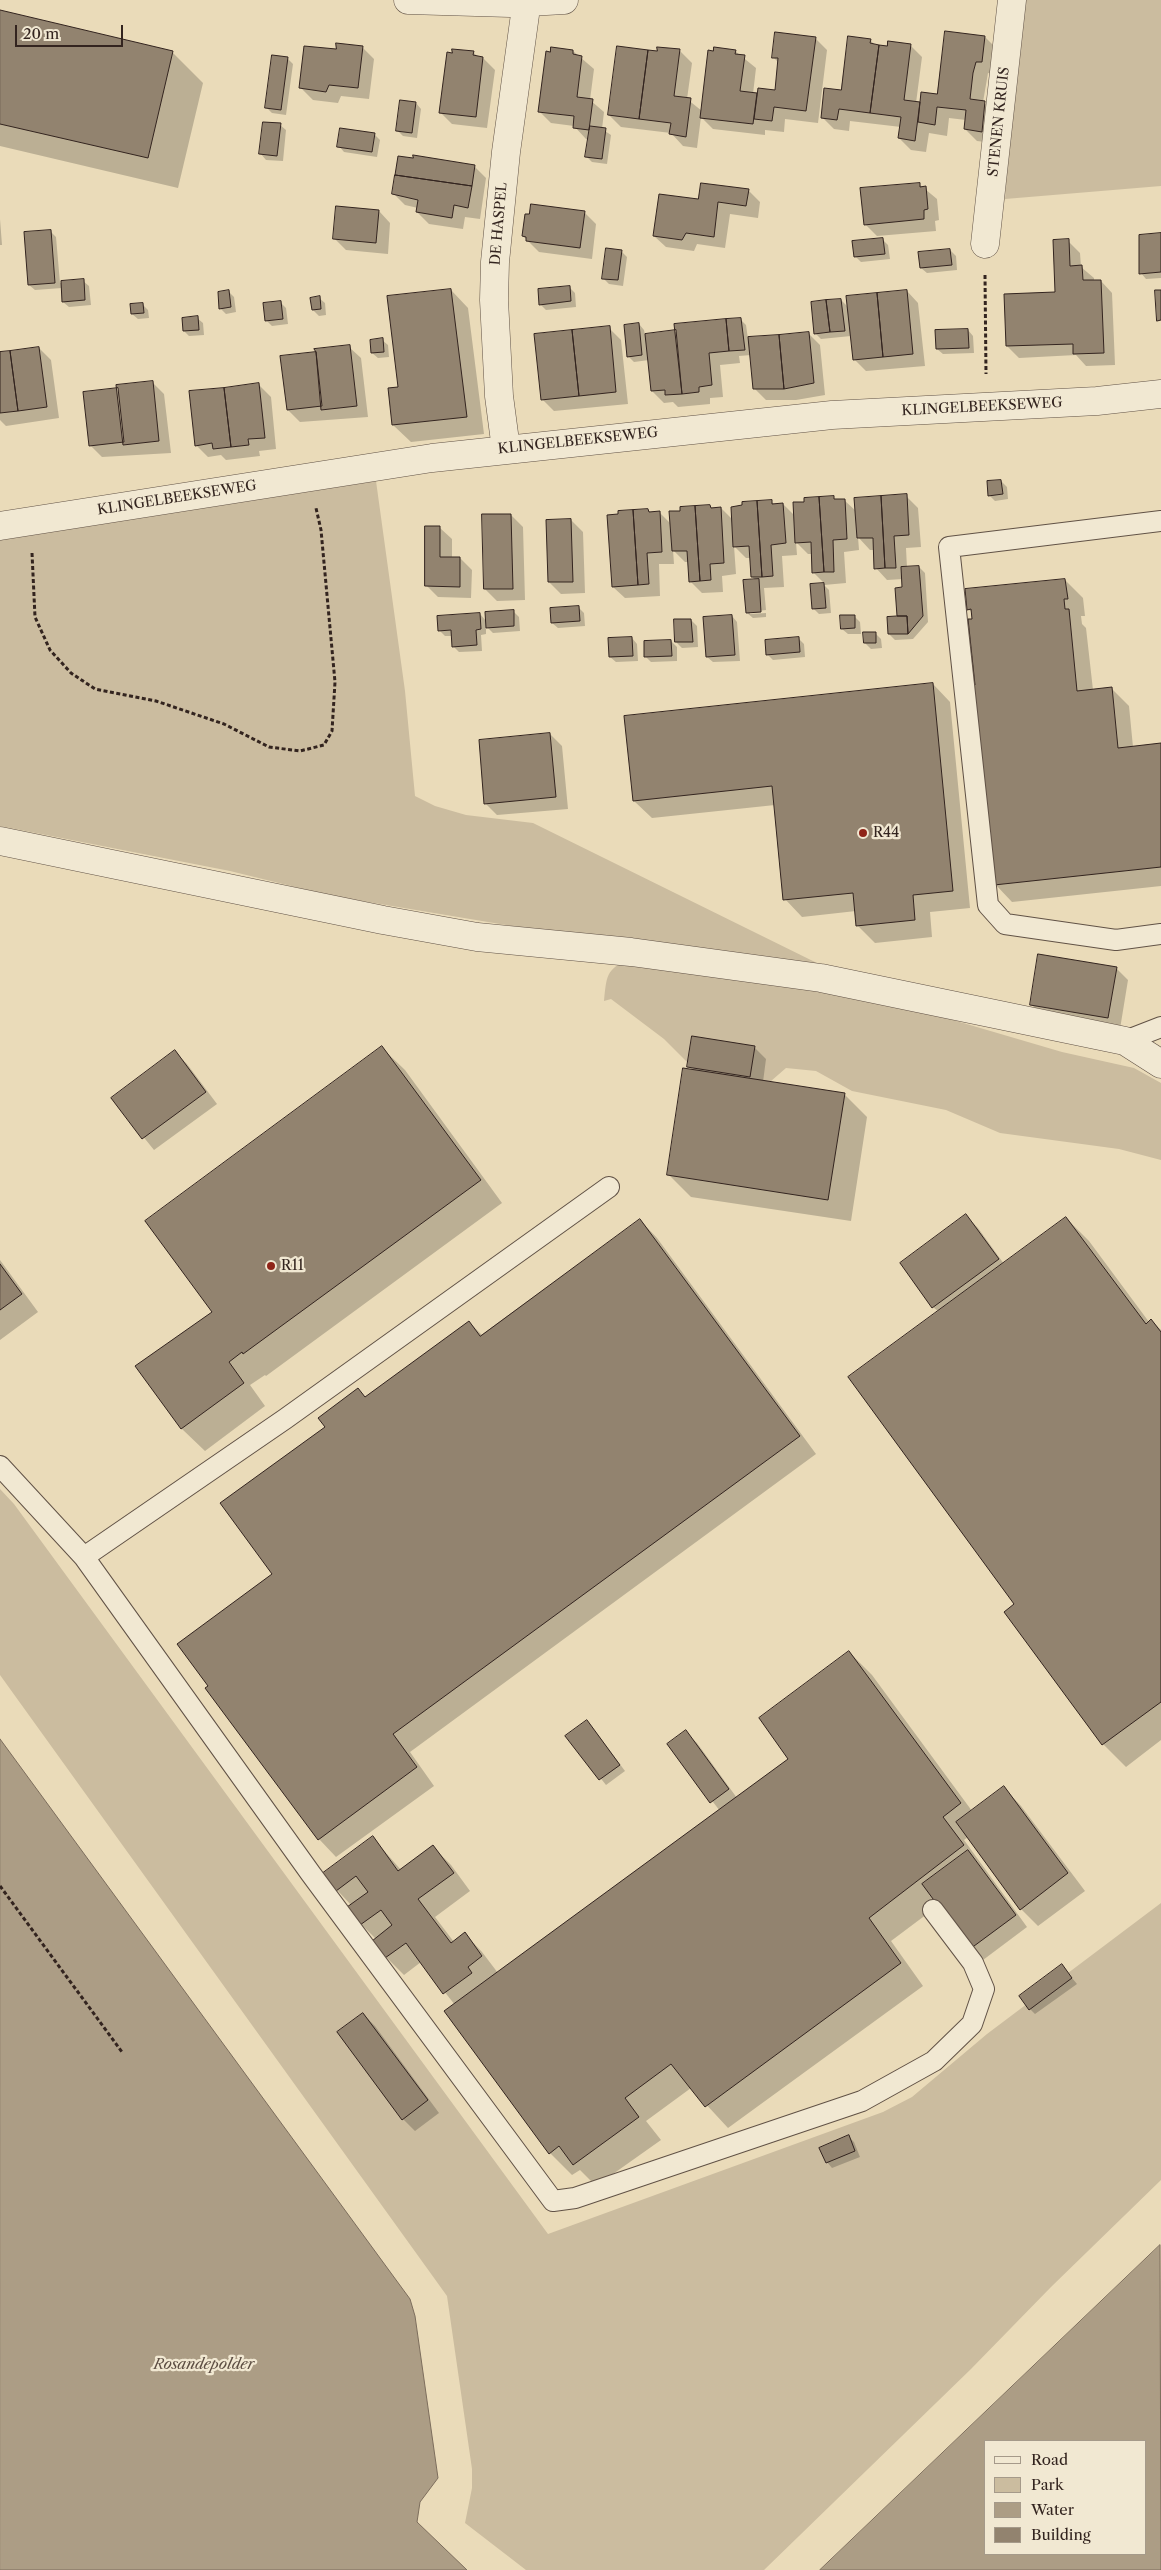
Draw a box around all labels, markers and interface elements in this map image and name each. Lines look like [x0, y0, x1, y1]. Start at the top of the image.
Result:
scale bar [18, 15, 125, 47]
text: 20 m [23, 24, 59, 43]
street label: STENEN KRUIS [985, 66, 1013, 178]
street label: DE HASPEL [487, 182, 511, 266]
street label: KLINGELBEEKSEWEG [901, 394, 1063, 420]
street label: KLINGELBEEKSEWEG [497, 424, 659, 458]
street label: KLINGELBEEKSEWEG [96, 477, 258, 519]
place label: R44 [873, 825, 899, 841]
marker: R44 [857, 827, 869, 839]
place label: R11 [281, 1258, 304, 1274]
marker: R11 [265, 1260, 277, 1272]
water label: Rosandepolder [153, 2356, 255, 2374]
legend [984, 2440, 1146, 2555]
text: Road [1031, 2450, 1068, 2469]
text: Park [1031, 2475, 1064, 2494]
text: Water [1031, 2500, 1074, 2519]
text: Building [1031, 2525, 1091, 2544]

